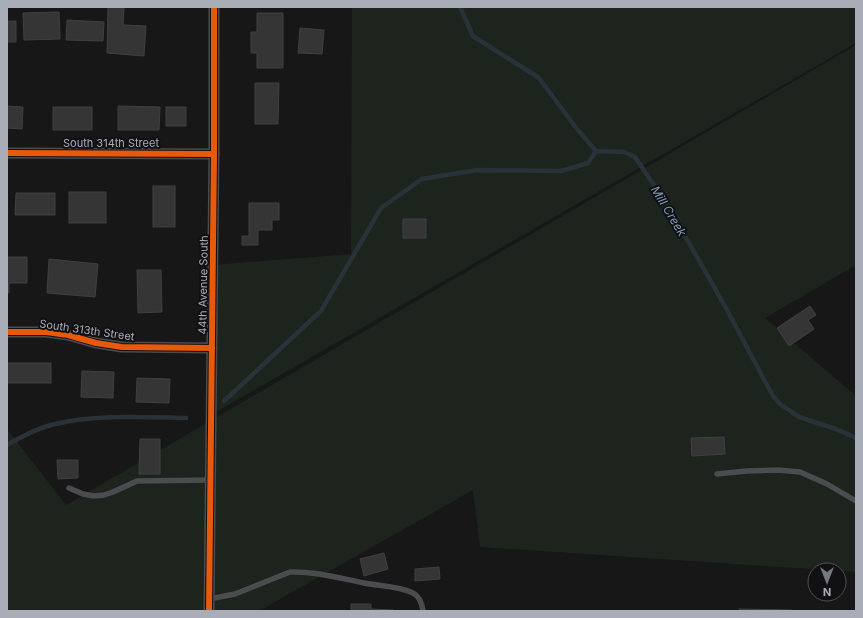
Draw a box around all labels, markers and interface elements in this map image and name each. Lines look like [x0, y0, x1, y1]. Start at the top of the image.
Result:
street label: South 314th Street [63, 136, 159, 150]
water label: Mill Creek [648, 183, 690, 239]
street label: 44th Avenue South [195, 235, 211, 335]
street label: South 313th Street [39, 316, 136, 344]
north arrow [807, 562, 847, 602]
text: N [823, 585, 831, 599]

